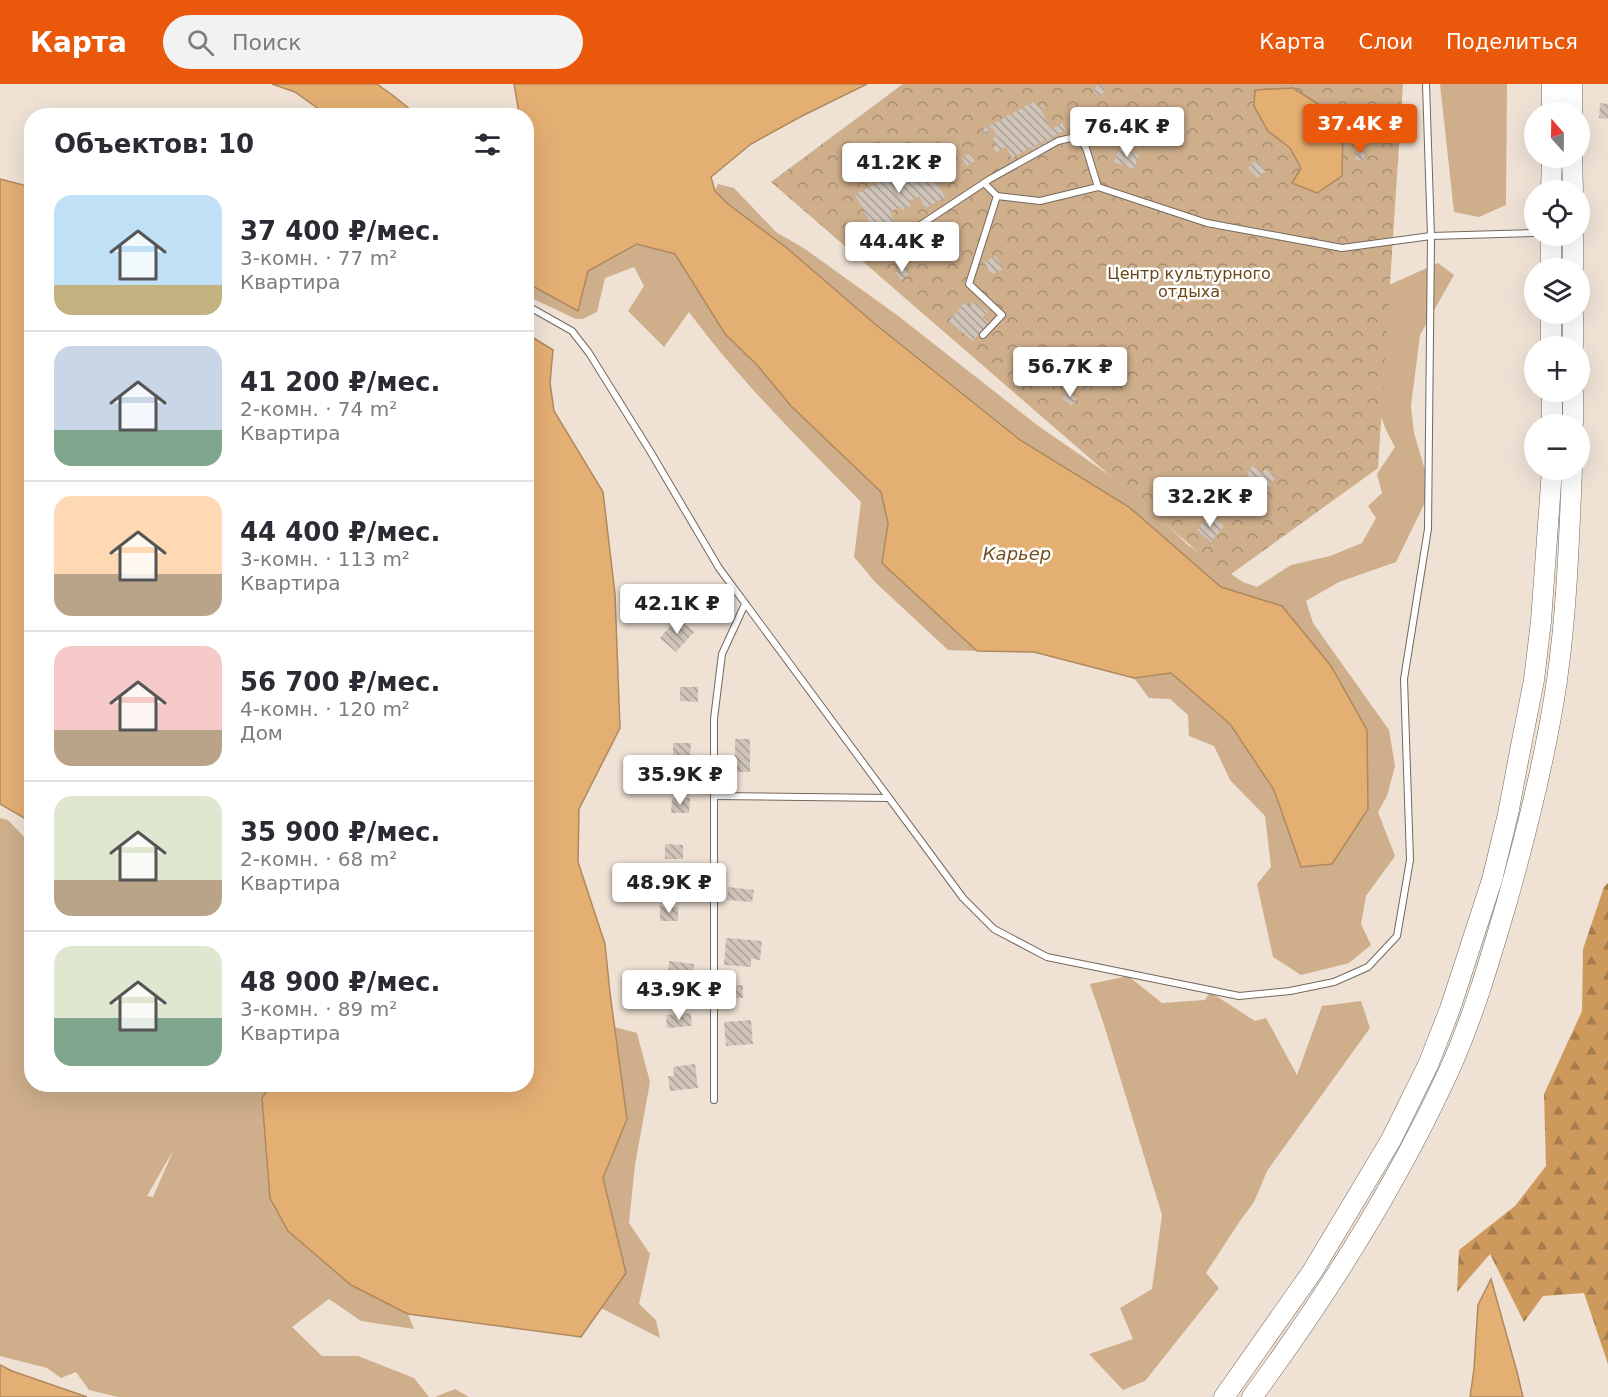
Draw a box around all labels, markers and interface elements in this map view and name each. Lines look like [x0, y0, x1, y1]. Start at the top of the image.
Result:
search box [163, 15, 583, 69]
text: Карта [30, 26, 127, 59]
icon: search [184, 26, 217, 59]
text: Поиск [232, 30, 302, 55]
text: Карта [1259, 30, 1325, 54]
text: Слои [1358, 30, 1413, 54]
text: Поделиться [1446, 30, 1578, 54]
north arrow [1524, 102, 1590, 168]
map controls [1524, 102, 1590, 480]
pin: 37.4K ₽ [1305, 104, 1415, 155]
pin: 76.4K ₽ [1072, 107, 1182, 158]
text: 37.4K ₽ [1317, 111, 1403, 135]
text: 76.4K ₽ [1084, 114, 1170, 138]
icon: filters [471, 128, 504, 161]
text: Объектов: 10 [54, 129, 254, 159]
pin: 41.2K ₽ [844, 143, 954, 194]
text: 41.2K ₽ [856, 150, 942, 174]
button: locate [1524, 180, 1590, 246]
text: 37 400 ₽/мес. [240, 216, 440, 246]
icon: home [102, 219, 174, 291]
pin: 44.4K ₽ [847, 222, 957, 273]
text: 44.4K ₽ [859, 229, 945, 253]
text: 3-комн. · 77 m² [240, 246, 397, 270]
button: layers [1524, 258, 1590, 324]
park label: Центр культурного отдыха [1107, 264, 1271, 301]
text: Квартира [240, 270, 341, 294]
button: + [1524, 336, 1590, 402]
pin: 56.7K ₽ [1015, 347, 1125, 398]
text: 56.7K ₽ [1027, 354, 1113, 378]
text: 41 200 ₽/мес. [240, 367, 440, 397]
icon: home [102, 370, 174, 442]
text: 2-комн. · 74 m² [240, 397, 397, 421]
button: − [1524, 414, 1590, 480]
text: Квартира [240, 421, 341, 445]
pin: 32.2K ₽ [1155, 477, 1265, 528]
text: 32.2K ₽ [1167, 484, 1253, 508]
text: 44 400 ₽/мес. [240, 517, 440, 547]
icon: home [102, 520, 174, 592]
water label: Карьер [983, 543, 1051, 564]
text: 3-комн. · 113 m² [240, 547, 410, 571]
text: Квартира [240, 571, 341, 595]
pin: 42.1K ₽ [622, 584, 732, 635]
text: 42.1K ₽ [634, 591, 720, 615]
text: 56 700 ₽/мес. [240, 667, 440, 697]
icon: home [102, 670, 174, 742]
text: 4-комн. · 120 m² [240, 697, 410, 721]
text: Дом [240, 721, 283, 745]
pin: 35.9K ₽ [625, 755, 735, 806]
text: 35.9K ₽ [637, 762, 723, 786]
text: 35 900 ₽/мес. [240, 817, 440, 847]
icon: home [102, 820, 174, 892]
text: 2-комн. · 68 m² [240, 847, 397, 871]
pin: 48.9K ₽ [614, 863, 724, 914]
text: 48.9K ₽ [626, 870, 712, 894]
text: Квартира [240, 871, 341, 895]
text: 48 900 ₽/мес. [240, 967, 440, 997]
icon: home [102, 970, 174, 1042]
pin: 43.9K ₽ [624, 970, 734, 1021]
text: 43.9K ₽ [636, 977, 722, 1001]
text: 3-комн. · 89 m² [240, 997, 397, 1021]
text: Квартира [240, 1021, 341, 1045]

